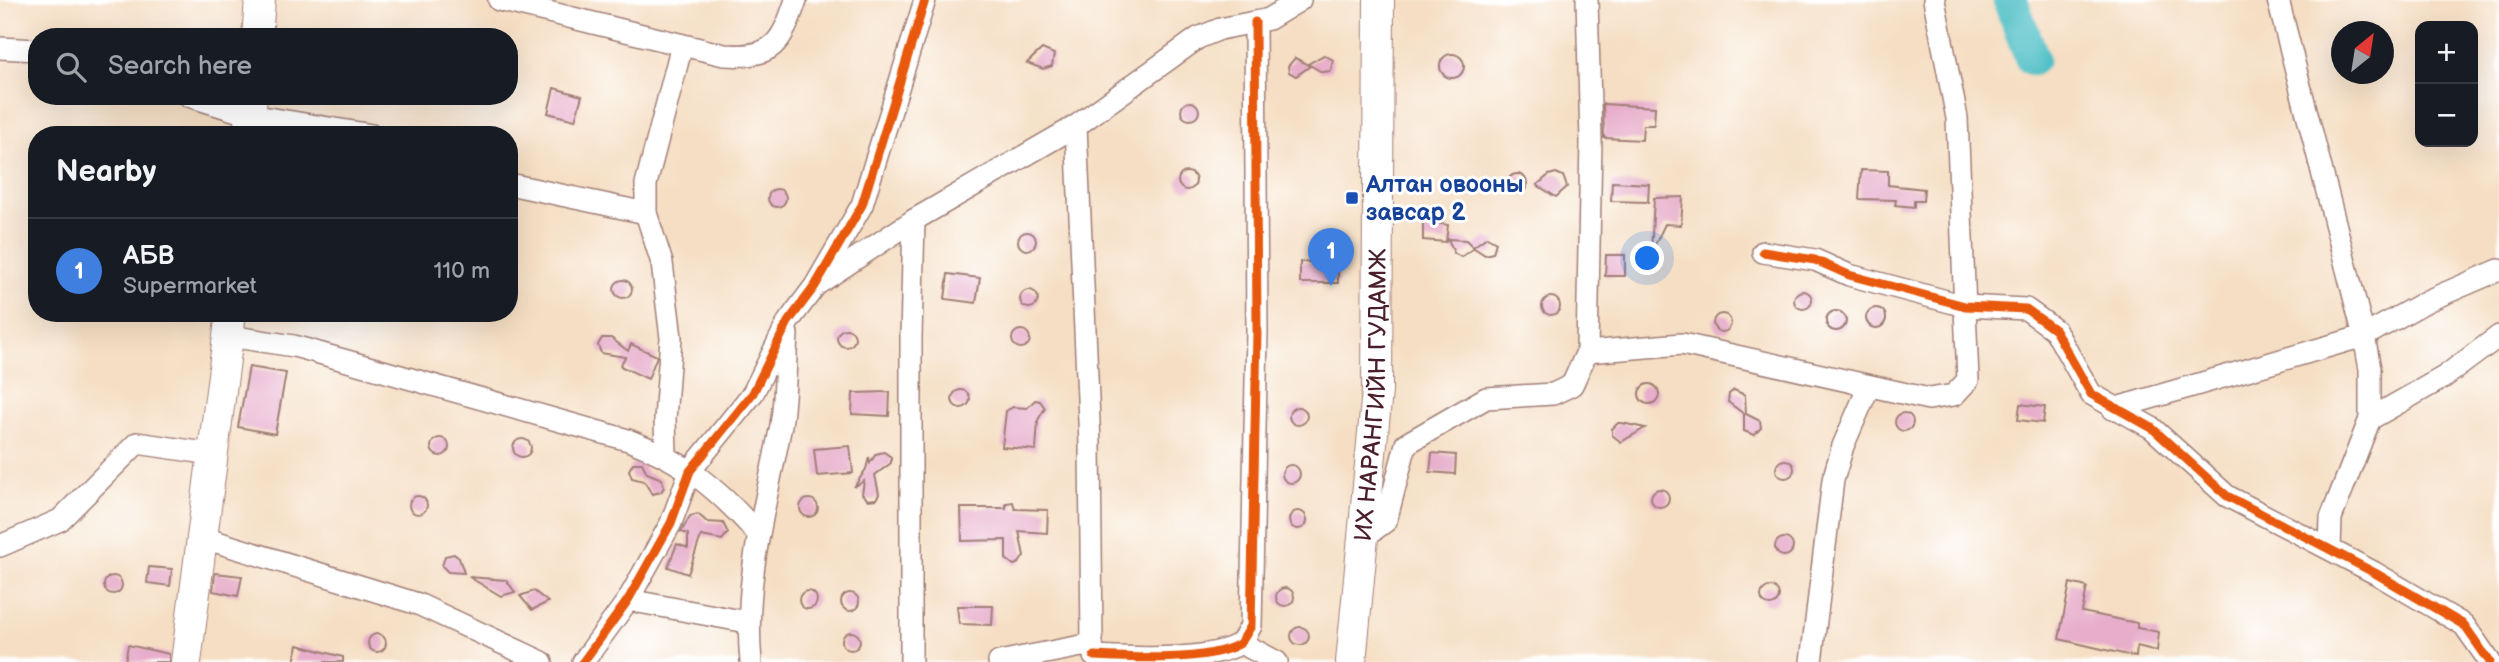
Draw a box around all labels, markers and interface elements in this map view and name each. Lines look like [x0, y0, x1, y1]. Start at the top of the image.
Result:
north arrow [2331, 21, 2394, 84]
map controls [2415, 21, 2478, 147]
button: + [2415, 21, 2478, 84]
search box [28, 28, 518, 105]
icon: search [52, 48, 90, 86]
text: Search here [108, 51, 252, 82]
button: − [2415, 84, 2478, 147]
text: Nearby [56, 154, 156, 190]
place label: Алтан овооны завсар 2 [1365, 170, 1524, 227]
marker: Алтан овооны завсар 2 [1344, 190, 1360, 206]
pin: 1 [1308, 228, 1354, 286]
text: АБВ [123, 241, 174, 272]
your location [1630, 241, 1664, 275]
street label: ИХ НАРАНГИЙН ГУДАМЖ [1348, 249, 1392, 543]
text: 1 [74, 257, 84, 285]
text: 110 m [433, 257, 490, 285]
text: Supermarket [123, 272, 257, 300]

